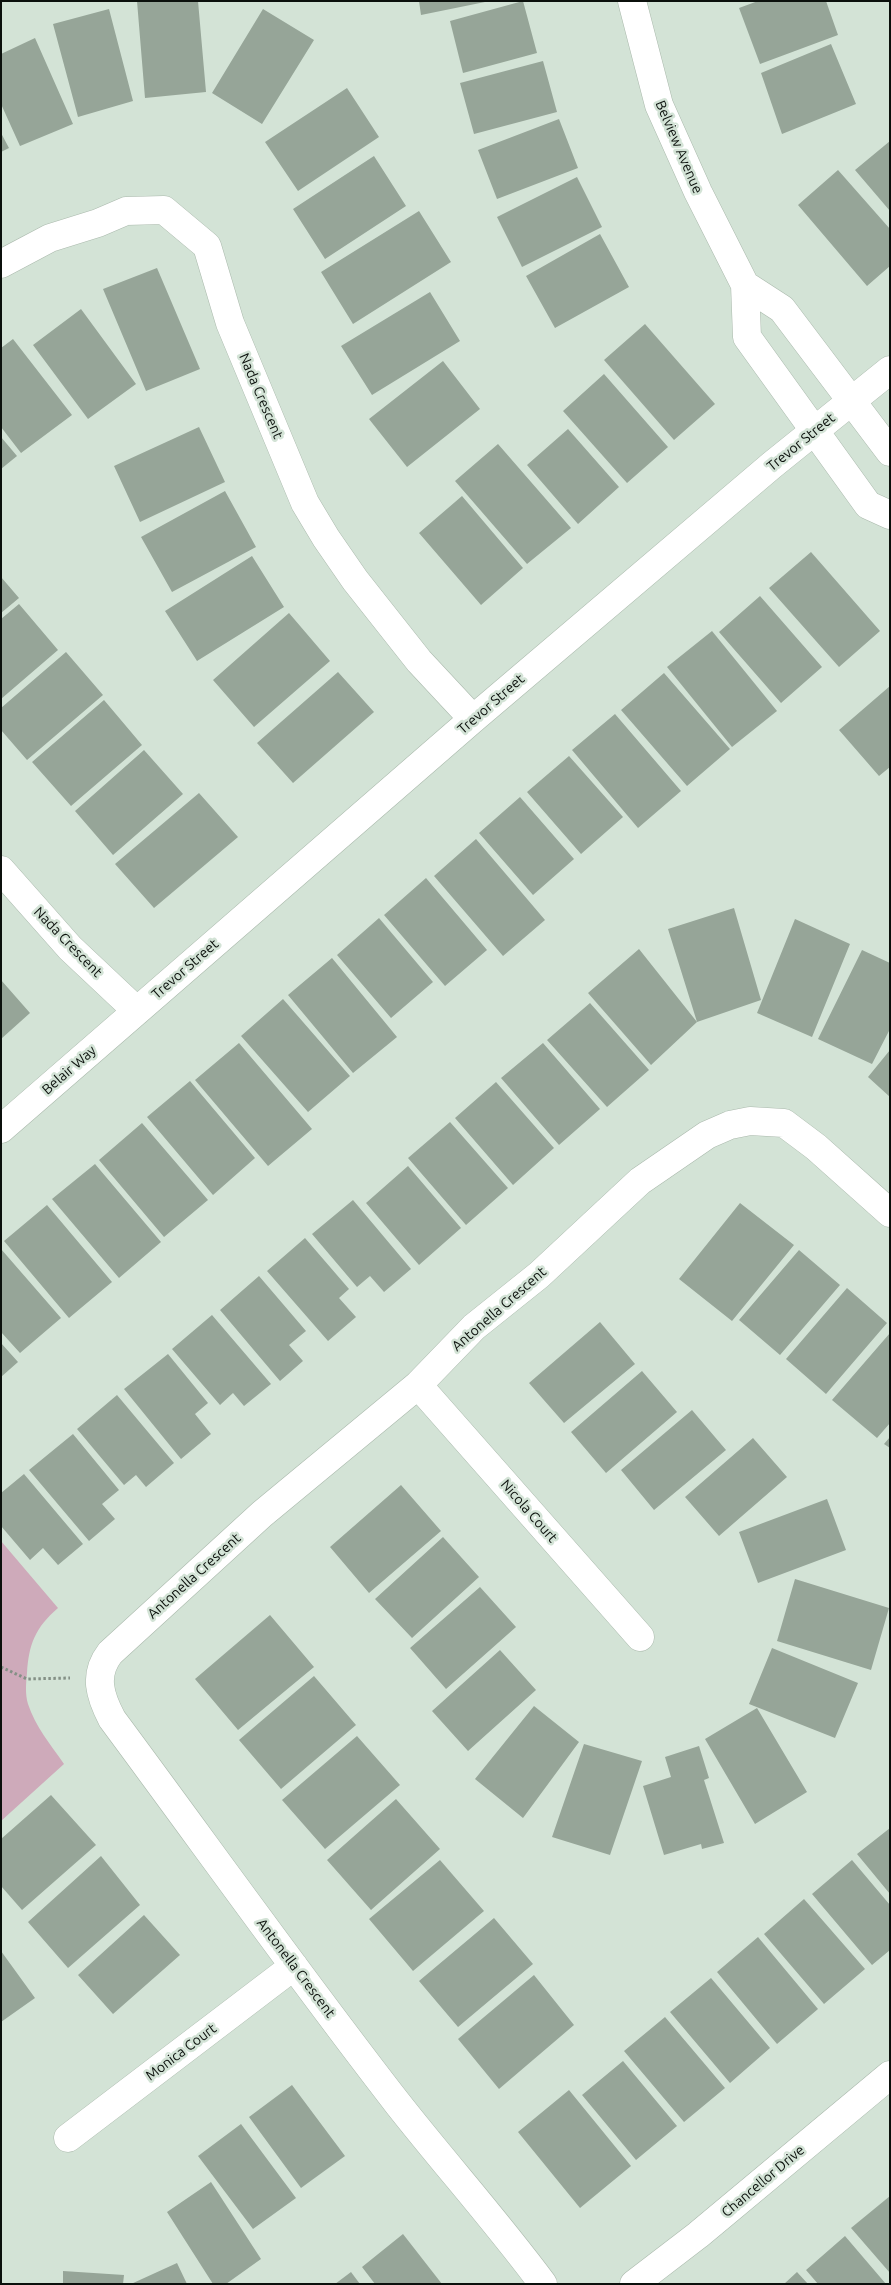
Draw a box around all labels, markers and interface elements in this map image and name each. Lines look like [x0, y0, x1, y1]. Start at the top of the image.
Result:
street label: Belview Avenue [652, 98, 706, 196]
street label: Nada Crescent [235, 351, 287, 441]
street label: Trevor Street [763, 409, 839, 475]
street label: Trevor Street [454, 670, 528, 738]
street label: Nada Crescent [30, 903, 106, 981]
street label: Trevor Street [148, 935, 222, 1003]
street label: Belair Way [39, 1042, 99, 1098]
street label: Antonella Crescent [448, 1263, 550, 1355]
street label: Nicola Court [497, 1476, 561, 1546]
street label: Antonella Crescent [144, 1530, 244, 1622]
street label: Antonella Crescent [253, 1915, 339, 2021]
street label: Monica Court [142, 2020, 220, 2084]
street label: Chancellor Drive [718, 2141, 808, 2221]

